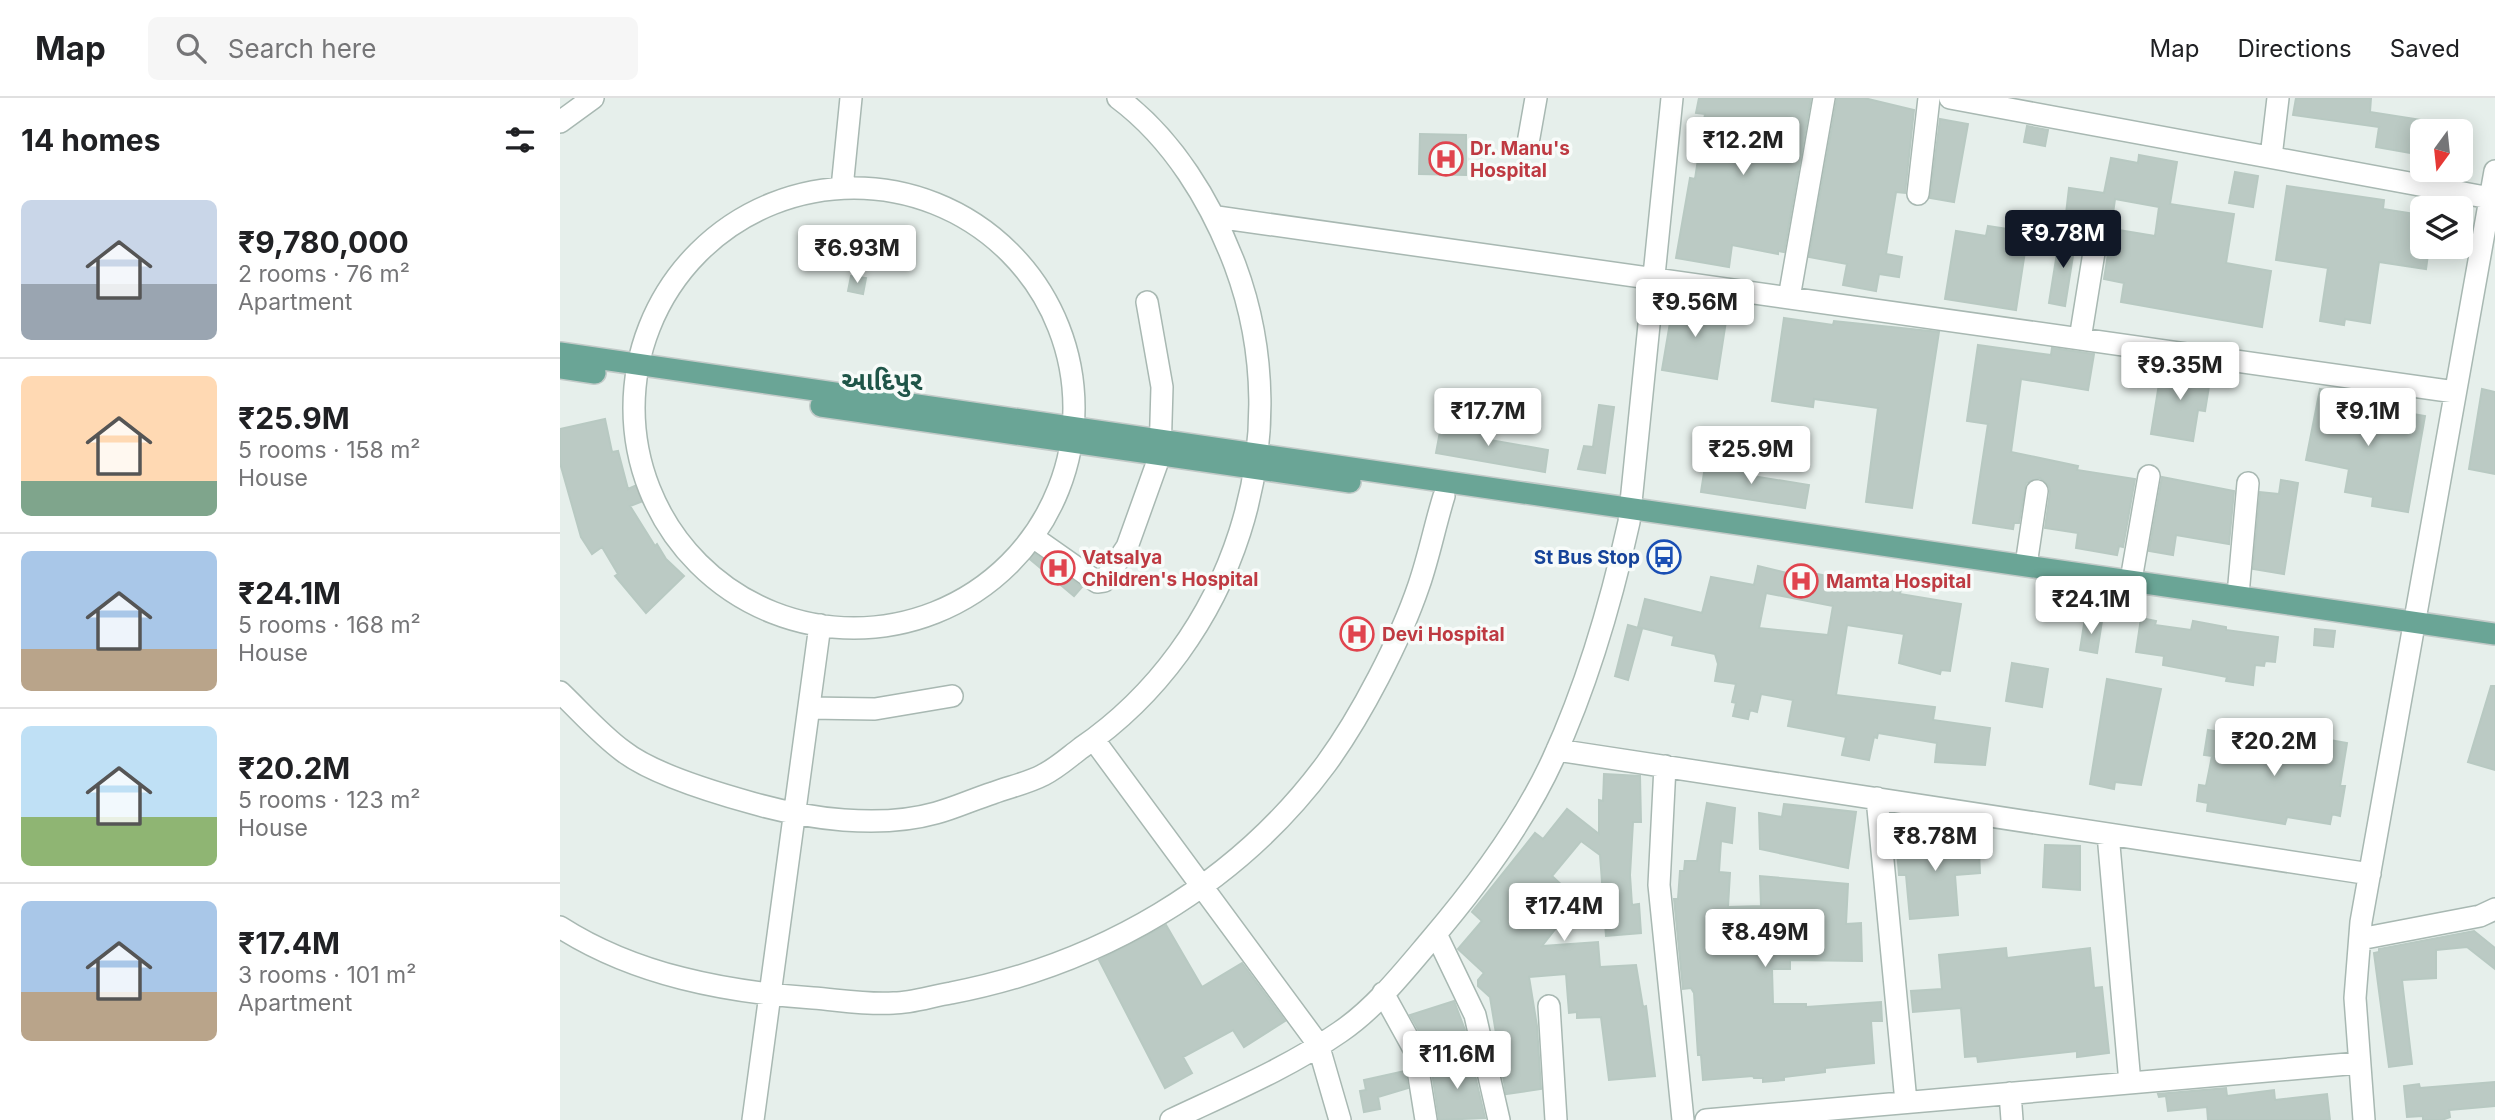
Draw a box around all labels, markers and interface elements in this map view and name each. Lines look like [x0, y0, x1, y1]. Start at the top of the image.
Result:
search box [148, 17, 638, 80]
text: Map [35, 28, 106, 68]
icon: search [172, 29, 210, 67]
text: Search here [228, 33, 376, 64]
text: Map [2150, 34, 2199, 63]
text: Directions [2237, 34, 2352, 63]
text: Saved [2390, 34, 2460, 63]
pin: ₹12.2M [1686, 118, 1800, 177]
north arrow [2410, 119, 2473, 182]
map controls [2410, 119, 2473, 259]
icon: filters [501, 121, 539, 159]
text: 14 homes [21, 122, 160, 158]
text: ₹12.2M [1702, 126, 1784, 154]
place label: Dr. Manu's Hospital [1470, 137, 1570, 182]
hospital icon: Dr. Manu's Hospital [1427, 140, 1465, 178]
button: layers [2410, 196, 2473, 259]
pin: ₹9.78M [2006, 211, 2120, 270]
text: ₹9.78M [2021, 219, 2105, 247]
text: ₹9,780,000 [238, 224, 409, 260]
pin: ₹6.93M [800, 226, 914, 285]
icon: home [77, 228, 161, 312]
text: ₹6.93M [814, 234, 900, 262]
text: 2 rooms · 76 m² [238, 260, 410, 288]
pin: ₹9.56M [1638, 280, 1752, 339]
text: Apartment [238, 288, 352, 316]
text: ₹9.56M [1652, 288, 1738, 316]
pin: ₹9.35M [2123, 342, 2237, 402]
text: ₹9.35M [2137, 351, 2223, 379]
district label: આદિપુર [842, 365, 923, 397]
pin: ₹17.7M [1431, 388, 1545, 448]
pin: ₹9.1M [2319, 388, 2417, 448]
text: ₹17.7M [1450, 397, 1526, 425]
text: ₹9.1M [2336, 397, 2400, 425]
text: ₹25.9M [238, 400, 350, 436]
icon: home [77, 404, 161, 488]
pin: ₹25.9M [1694, 426, 1808, 486]
text: ₹25.9M [1708, 435, 1794, 463]
text: 5 rooms · 158 m² [238, 436, 421, 464]
text: House [238, 464, 308, 492]
bus stop icon: St Bus Stop [1645, 538, 1683, 576]
place label: Vatsalya Children's Hospital [1082, 546, 1258, 591]
place label: St Bus Stop [1534, 546, 1640, 569]
hospital icon: Vatsalya Children's Hospital [1039, 549, 1077, 587]
hospital icon: Mamta Hospital [1782, 562, 1820, 600]
place label: Mamta Hospital [1826, 570, 1972, 593]
text: ₹24.1M [238, 575, 341, 611]
pin: ₹24.1M [2034, 576, 2148, 636]
icon: home [77, 579, 161, 663]
text: ₹24.1M [2052, 585, 2131, 613]
text: 5 rooms · 168 m² [238, 611, 421, 639]
hospital icon: Devi Hospital [1338, 615, 1376, 653]
place label: Devi Hospital [1382, 623, 1505, 646]
text: House [238, 639, 308, 667]
pin: ₹20.2M [2217, 718, 2331, 778]
text: ₹20.2M [2231, 727, 2317, 755]
text: ₹20.2M [238, 750, 350, 786]
icon: home [77, 754, 161, 838]
text: 5 rooms · 123 m² [238, 786, 421, 814]
text: House [238, 814, 308, 842]
pin: ₹8.78M [1878, 814, 1992, 873]
text: ₹8.78M [1893, 822, 1977, 850]
pin: ₹17.4M [1507, 884, 1621, 943]
text: ₹17.4M [1525, 892, 1603, 920]
pin: ₹8.49M [1708, 910, 1822, 969]
text: ₹8.49M [1721, 918, 1809, 946]
text: ₹17.4M [238, 925, 340, 961]
icon: home [77, 929, 161, 1013]
text: 3 rooms · 101 m² [238, 961, 416, 989]
text: Apartment [238, 989, 352, 1017]
pin: ₹11.6M [1400, 1032, 1514, 1091]
text: ₹11.6M [1419, 1040, 1495, 1068]

